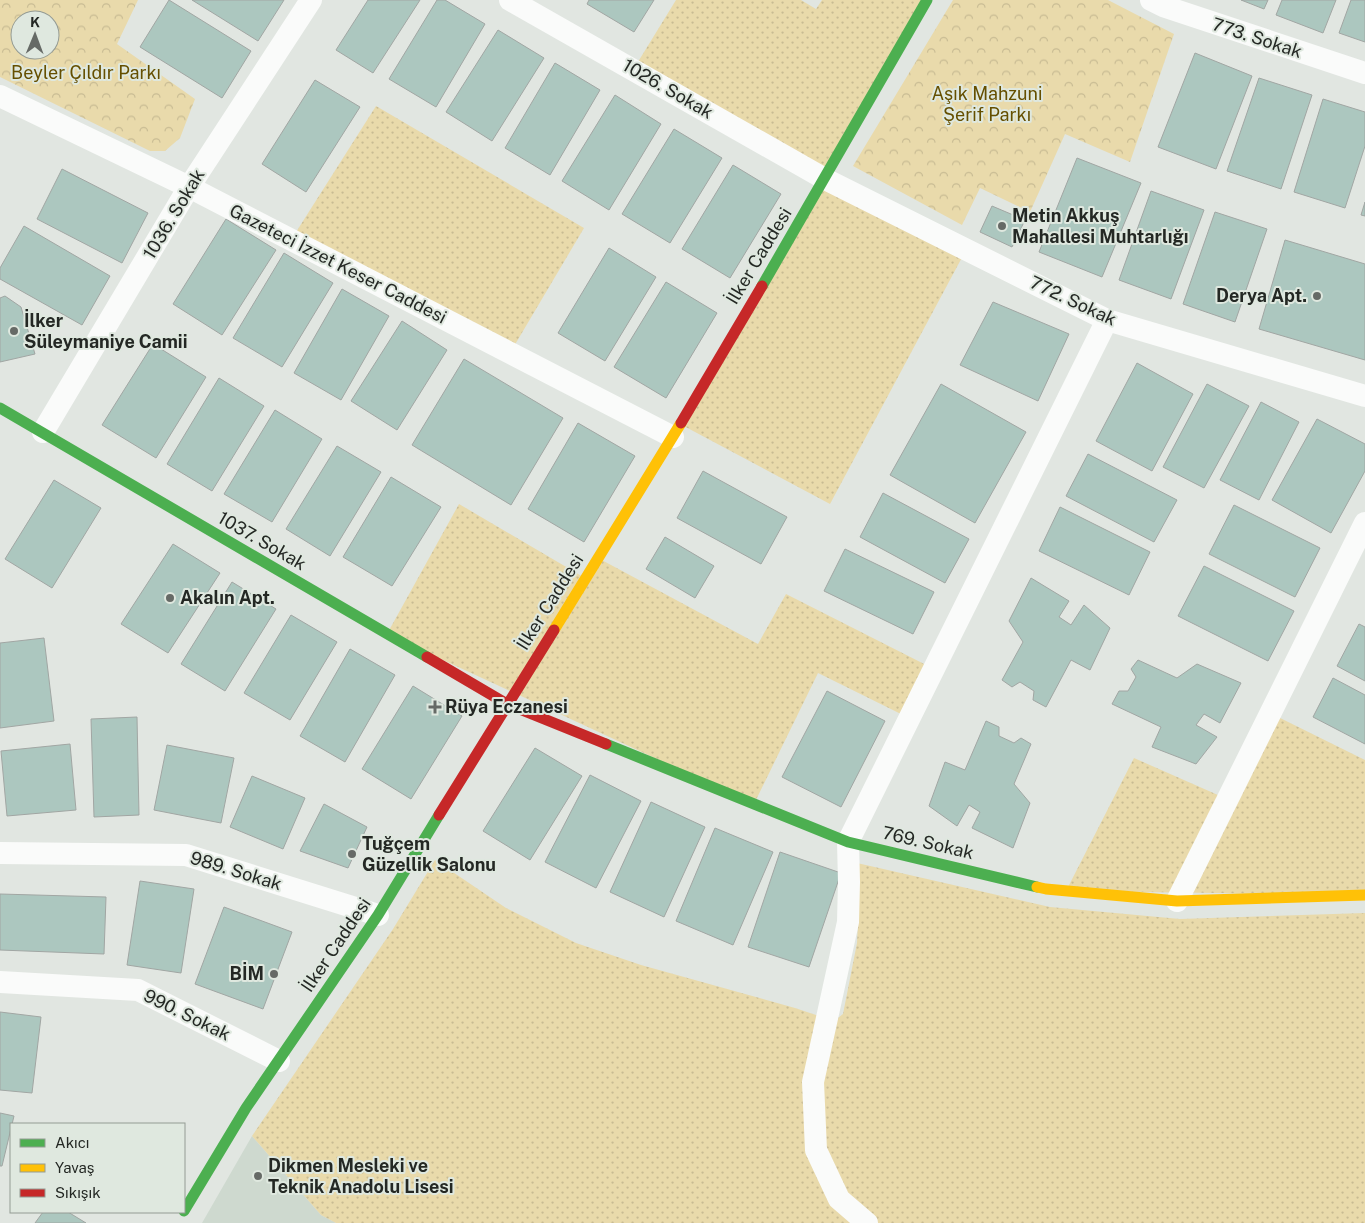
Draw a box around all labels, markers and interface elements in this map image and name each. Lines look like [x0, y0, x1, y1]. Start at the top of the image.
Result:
north arrow [10, 10, 60, 60]
street label: 773. Sokak [1210, 13, 1305, 62]
text: K [30, 14, 40, 30]
street label: 1026. Sokak [619, 54, 717, 123]
park label: Beyler Çıldır Parkı [11, 62, 161, 83]
park label: Aşık Mahzuni Şerif Parkı [932, 83, 1042, 125]
street label: 1036. Sokak [139, 165, 209, 262]
street label: Gazeteci İzzet Keser Caddesi [226, 199, 451, 328]
street label: İlker Caddesi [721, 203, 796, 308]
place label: Metin Akkuş Mahallesi Muhtarlığı [1012, 205, 1189, 247]
marker: Metin Akkuş Mahallesi Muhtarlığı [996, 220, 1008, 232]
street label: 772. Sokak [1027, 271, 1120, 330]
place label: Derya Apt. [1216, 285, 1307, 306]
marker: Derya Apt. [1311, 290, 1323, 302]
place label: İlker Süleymaniye Camii [24, 309, 188, 352]
marker: İlker Süleymaniye Camii [8, 325, 20, 337]
street label: 1037. Sokak [214, 507, 310, 574]
street label: İlker Caddesi [511, 549, 587, 654]
place label: Akalın Apt. [180, 587, 275, 608]
marker: Akalın Apt. [164, 592, 176, 604]
place label: Rüya Eczanesi [445, 696, 568, 717]
marker: Rüya Eczanesi [429, 701, 441, 713]
street label: 769. Sokak [880, 822, 976, 863]
place label: Tuğçem Güzellik Salonu [362, 833, 496, 875]
street label: 989. Sokak [188, 847, 284, 894]
marker: Tuğçem Güzellik Salonu [346, 848, 358, 860]
street label: İlker Caddesi [296, 893, 375, 996]
place label: BİM [229, 962, 264, 984]
marker: BİM [268, 968, 280, 980]
street label: 990. Sokak [140, 985, 234, 1045]
legend [10, 1123, 185, 1213]
text: Akıcı [55, 1134, 89, 1151]
place label: Dikmen Mesleki ve Teknik Anadolu Lisesi [268, 1155, 454, 1197]
text: Yavaş [55, 1159, 94, 1176]
marker: Dikmen Mesleki ve Teknik Anadolu Lisesi [252, 1170, 264, 1182]
text: Sıkışık [55, 1184, 101, 1201]

